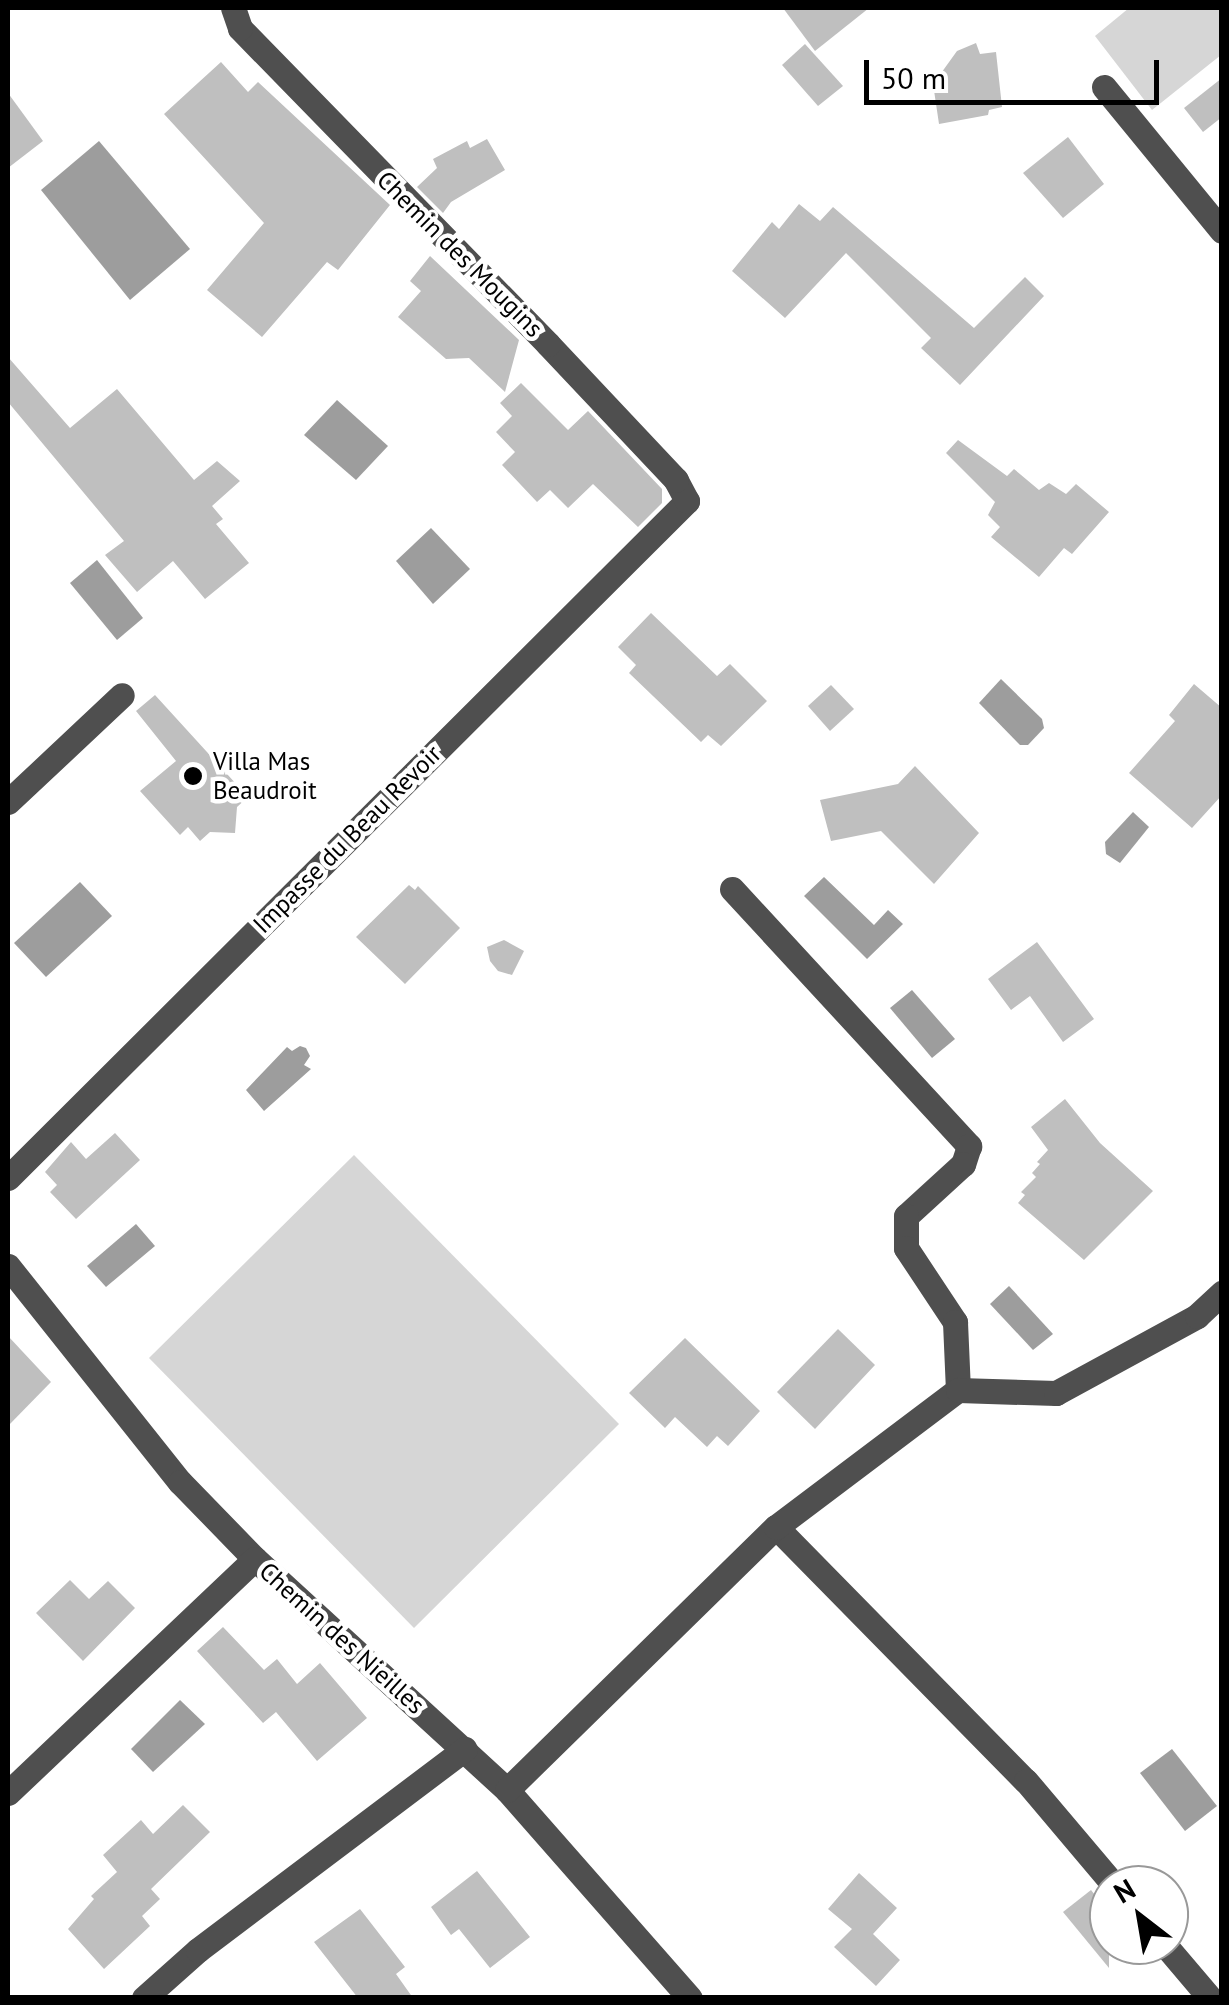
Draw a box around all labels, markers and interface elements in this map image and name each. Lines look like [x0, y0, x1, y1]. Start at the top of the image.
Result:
scale bar [869, 40, 1164, 102]
text: 50 m [881, 58, 946, 97]
street label: Chemin des Mougins [371, 165, 549, 343]
street label: Impasse du Beau Revoir [247, 739, 447, 939]
place label: Villa Mas Beaudroit [213, 747, 317, 806]
marker: Villa Mas Beaudroit [182, 765, 204, 787]
street label: Chemin des Nieilles [253, 1556, 431, 1720]
north arrow [1089, 1865, 1189, 1965]
text: N [1107, 1870, 1142, 1911]

